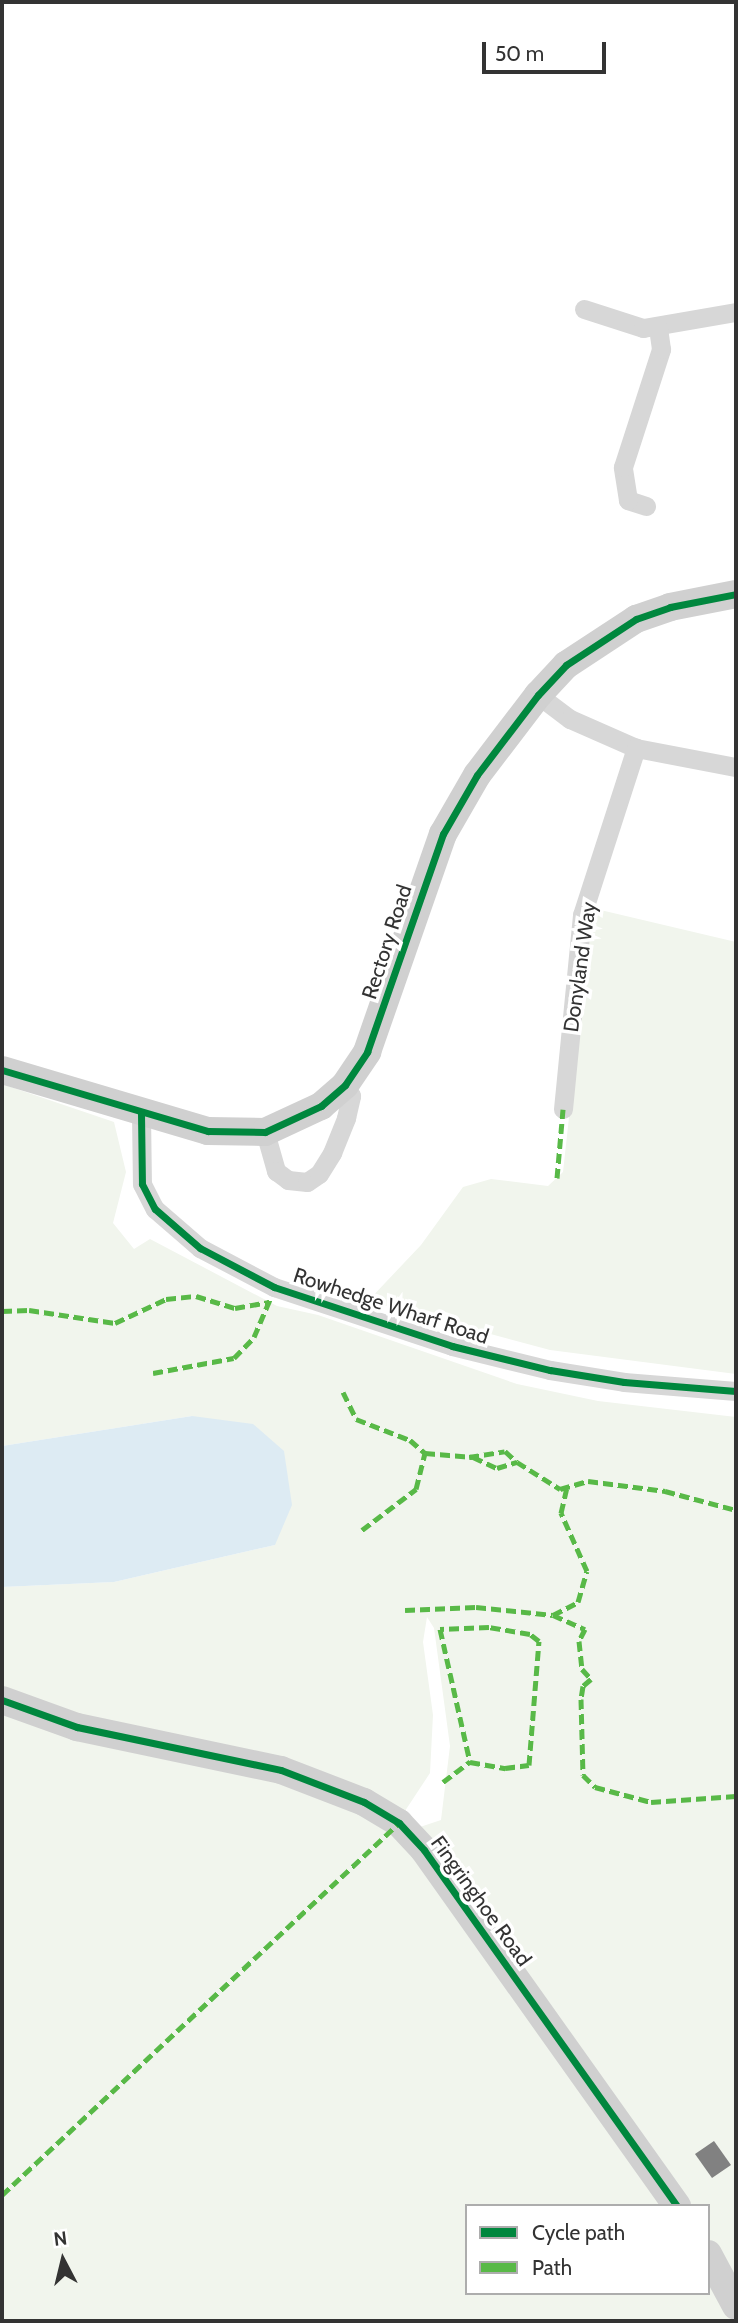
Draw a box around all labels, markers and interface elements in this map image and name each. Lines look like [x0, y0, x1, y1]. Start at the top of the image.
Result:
scale bar [486, 28, 610, 72]
text: 50 m [495, 41, 544, 66]
street label: Rectory Road [357, 882, 417, 1002]
street label: Donyland Way [558, 900, 602, 1034]
street label: Rowhedge Wharf Road [290, 1263, 492, 1349]
street label: Fingringhoe Road [425, 1831, 537, 1971]
legend [465, 2204, 710, 2295]
text: Cycle path [532, 2220, 625, 2245]
north arrow [28, 2225, 98, 2295]
text: N [52, 2226, 68, 2251]
text: Path [532, 2255, 572, 2280]

